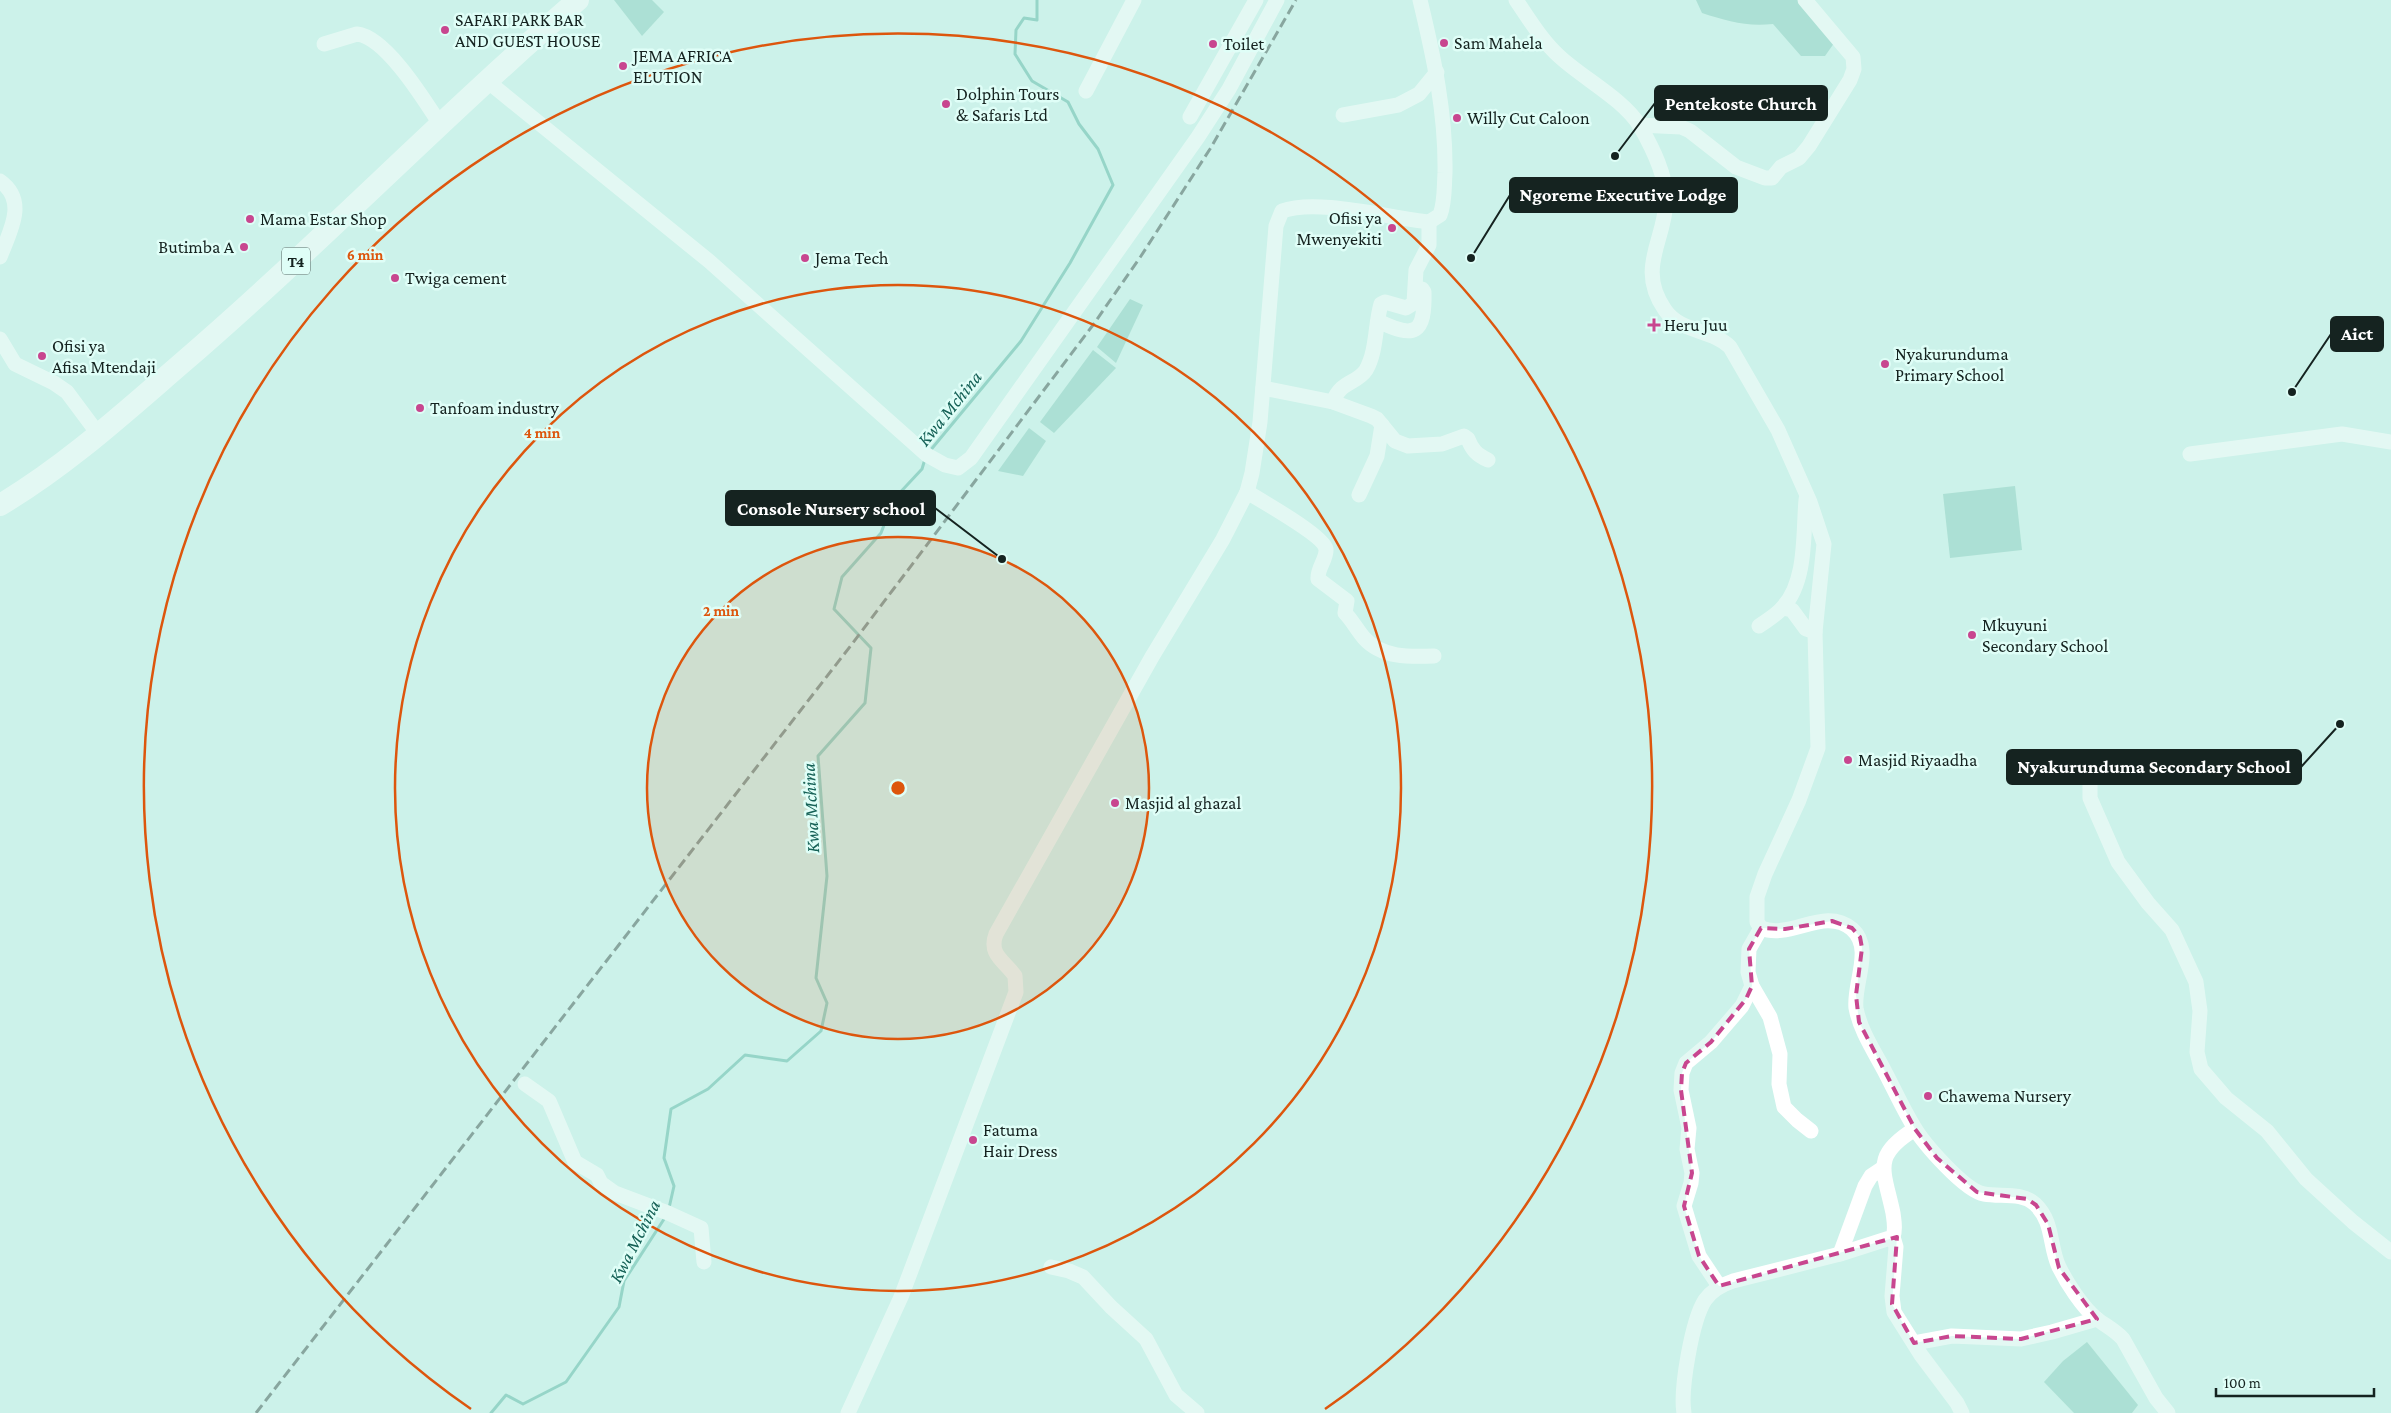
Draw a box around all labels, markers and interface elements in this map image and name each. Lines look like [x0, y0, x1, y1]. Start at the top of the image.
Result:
place label: SAFARI PARK BAR AND GUEST HOUSE [455, 10, 601, 51]
marker: SAFARI PARK BAR AND GUEST HOUSE [439, 24, 451, 36]
place label: Sam Mahela [1454, 33, 1543, 53]
place label: Toilet [1223, 34, 1265, 54]
marker: Sam Mahela [1438, 37, 1450, 49]
marker: Toilet [1207, 38, 1219, 50]
place label: JEMA AFRICA ELUTION [631, 46, 733, 87]
marker: JEMA AFRICA ELUTION [617, 60, 629, 72]
place label: Dolphin Tours & Safaris Ltd [956, 84, 1059, 125]
callout: Pentekoste Church [1655, 86, 1827, 120]
text: Pentekoste Church [1665, 93, 1817, 114]
marker: Dolphin Tours & Safaris Ltd [940, 98, 952, 110]
place label: Willy Cut Caloon [1467, 108, 1590, 128]
marker: Willy Cut Caloon [1451, 112, 1463, 124]
callout: Ngoreme Executive Lodge [1510, 178, 1737, 212]
text: Ngoreme Executive Lodge [1520, 184, 1727, 205]
place label: Ofisi ya Mwenyekiti [1296, 208, 1382, 249]
place label: Mama Estar Shop [260, 209, 387, 229]
marker: Mama Estar Shop [244, 213, 256, 225]
marker: Ofisi ya Mwenyekiti [1386, 222, 1398, 234]
place label: Butimba A [158, 237, 235, 257]
marker: Butimba A [238, 241, 250, 253]
text: 6 min [347, 247, 384, 263]
road number: T4 [282, 248, 310, 274]
place label: Jema Tech [813, 248, 889, 268]
marker: Jema Tech [799, 252, 811, 264]
place label: Twiga cement [405, 268, 507, 288]
marker: Twiga cement [389, 272, 401, 284]
place label: Heru Juu [1664, 315, 1728, 335]
callout: Aict [2331, 317, 2383, 351]
marker: Heru Juu [1648, 319, 1660, 331]
text: Aict [2340, 323, 2373, 344]
place label: Ofisi ya Afisa Mtendaji [52, 336, 156, 378]
place label: Nyakurunduma Primary School [1895, 344, 2009, 385]
marker: Ofisi ya Afisa Mtendaji [36, 350, 48, 362]
marker: Nyakurunduma Primary School [1879, 358, 1891, 370]
water label: Kwa Mchina [913, 367, 986, 450]
place label: Tanfoam industry [430, 398, 559, 418]
marker: Tanfoam industry [414, 402, 426, 414]
text: 4 min [524, 425, 561, 441]
callout: Console Nursery school [726, 491, 935, 525]
text: Console Nursery school [737, 498, 926, 519]
text: 2 min [703, 603, 739, 619]
place label: Mkuyuni Secondary School [1982, 615, 2109, 656]
marker: Mkuyuni Secondary School [1966, 629, 1978, 641]
place label: Masjid Riyaadha [1858, 750, 1977, 771]
callout: Nyakurunduma Secondary School [2007, 750, 2301, 784]
marker: Masjid Riyaadha [1842, 754, 1854, 766]
text: Nyakurunduma Secondary School [2017, 756, 2291, 777]
water label: Kwa Mchina [798, 762, 823, 854]
centre of rings [889, 779, 907, 797]
place label: Masjid al ghazal [1125, 793, 1241, 814]
marker: Masjid al ghazal [1109, 797, 1121, 809]
place label: Chawema Nursery [1938, 1086, 2072, 1106]
marker: Chawema Nursery [1922, 1090, 1934, 1102]
place label: Fatuma Hair Dress [983, 1120, 1058, 1161]
marker: Fatuma Hair Dress [967, 1134, 979, 1146]
water label: Kwa Mchina [605, 1196, 664, 1286]
scale bar [2216, 1366, 2374, 1398]
text: 100 m [2224, 1375, 2261, 1391]

